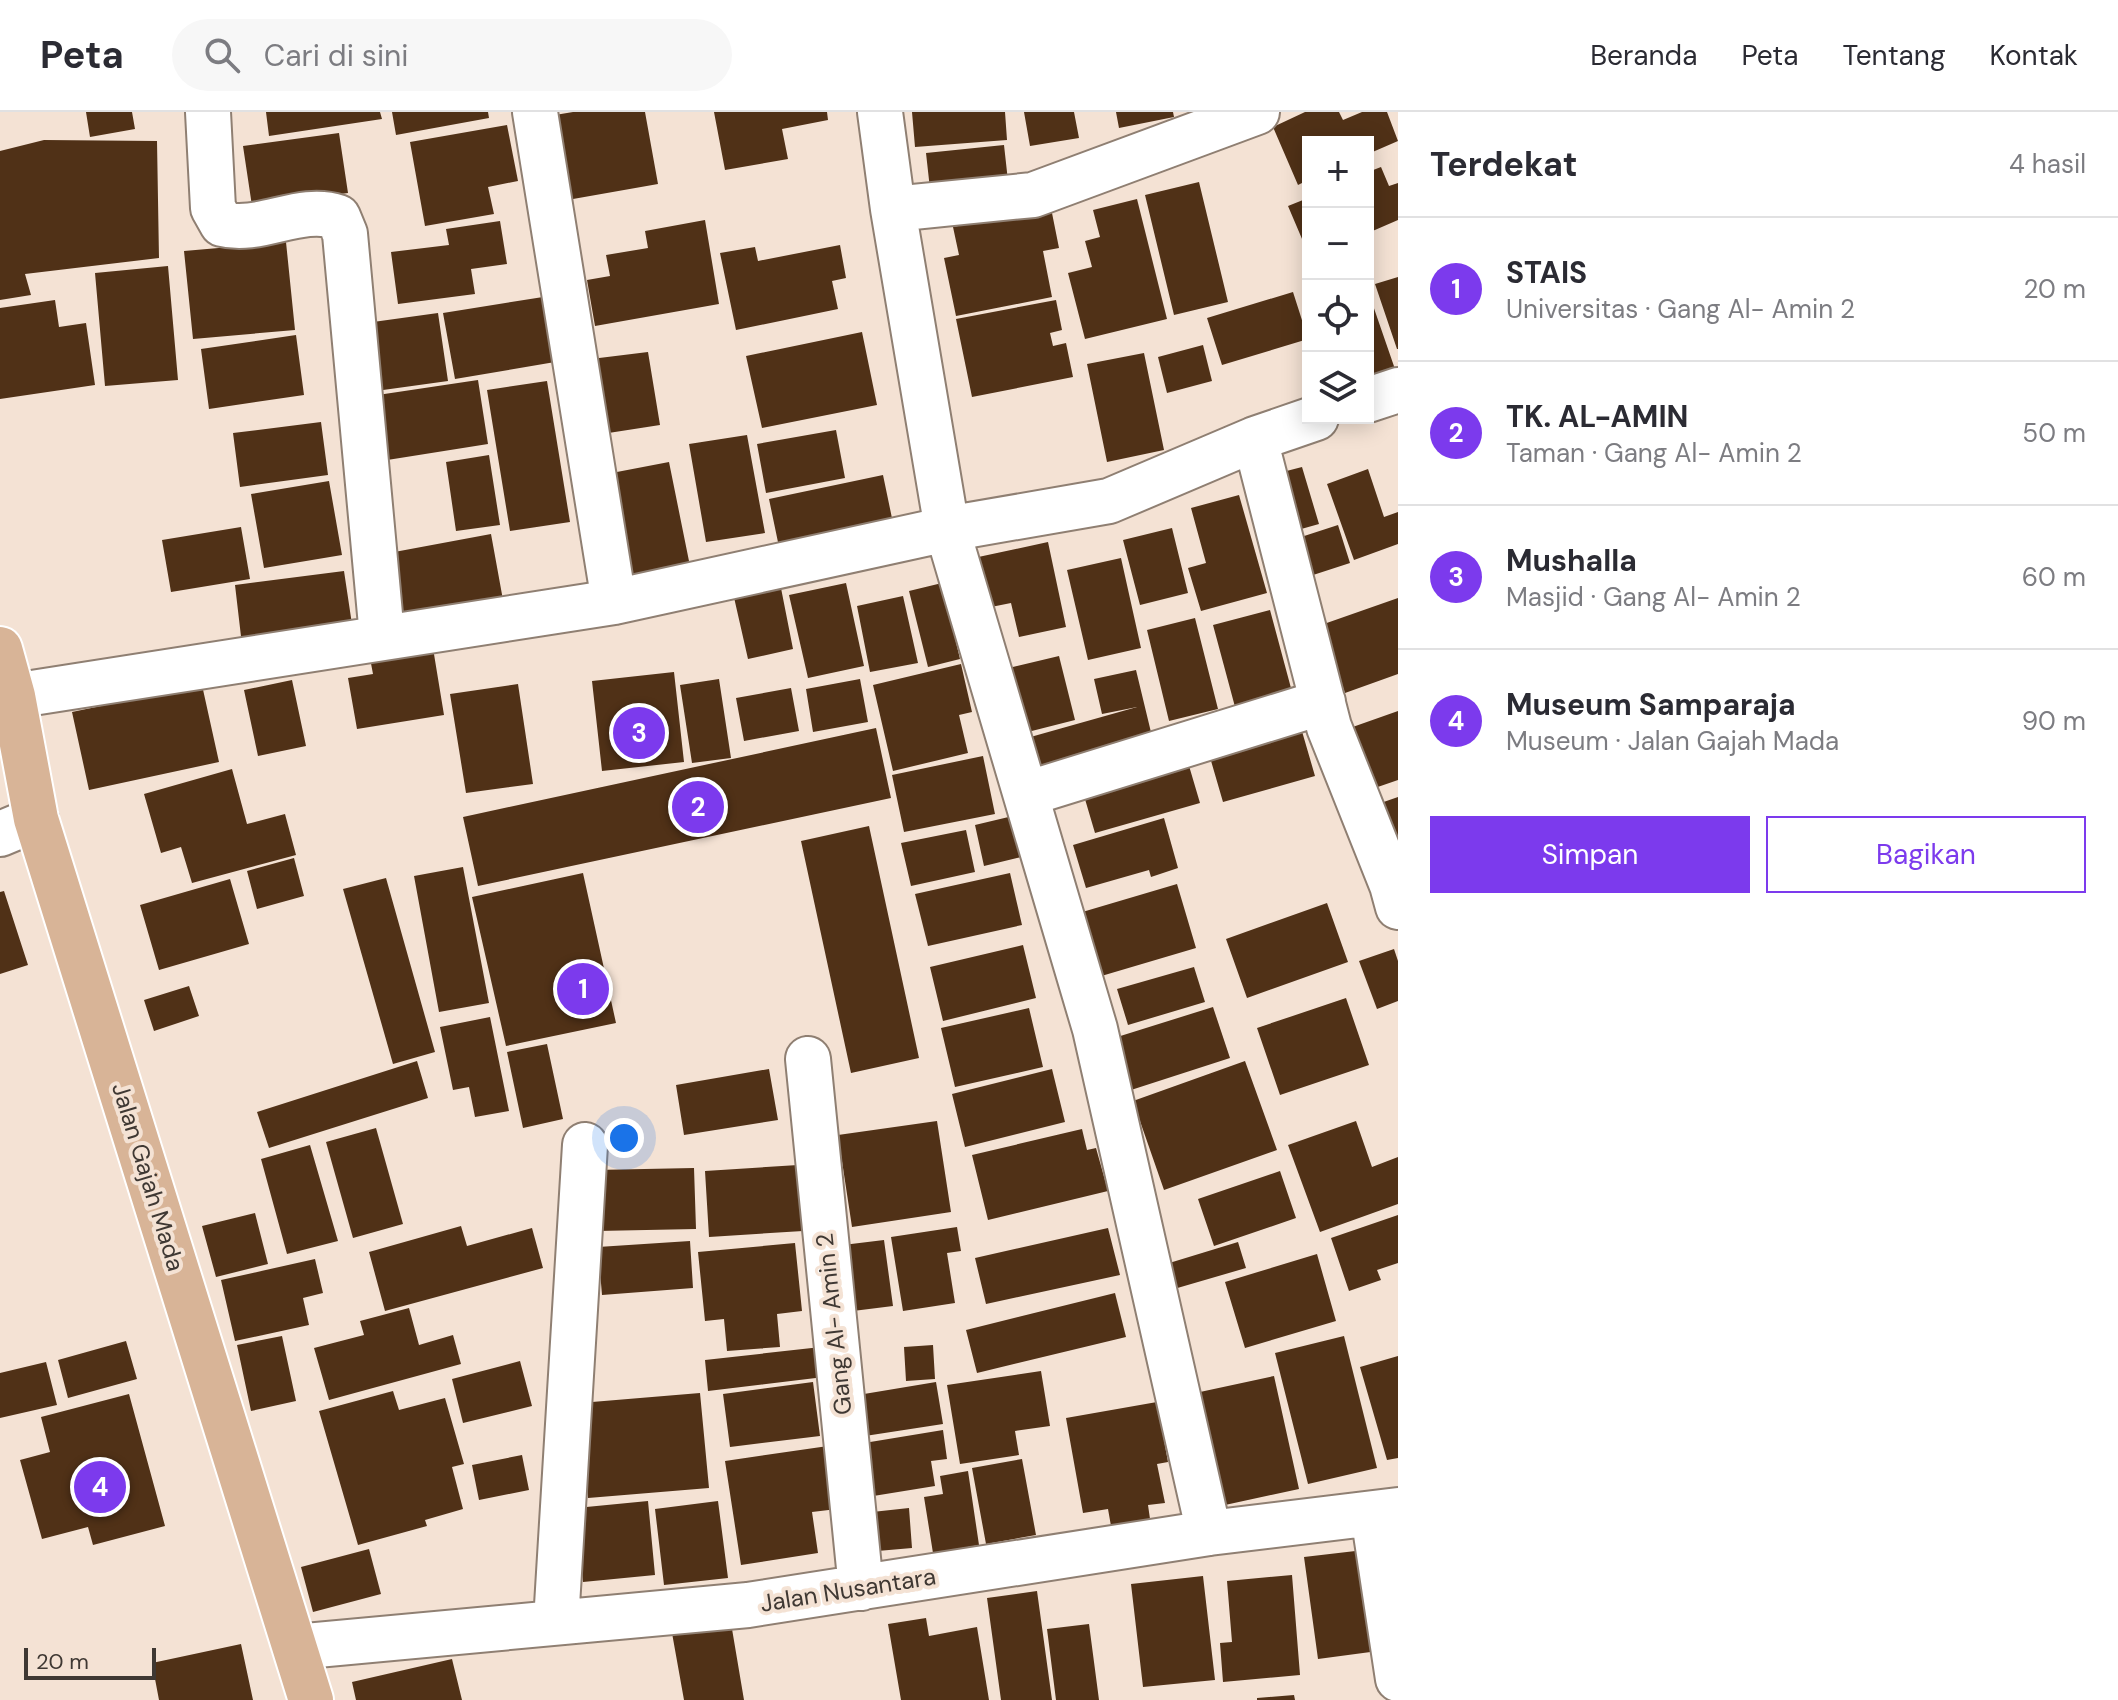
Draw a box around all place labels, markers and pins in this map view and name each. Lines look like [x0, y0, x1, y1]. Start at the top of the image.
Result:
pin: 3 [613, 703, 665, 763]
pin: 2 [672, 777, 724, 837]
pin: 1 [557, 959, 609, 1019]
pin: 4 [74, 1457, 126, 1517]

